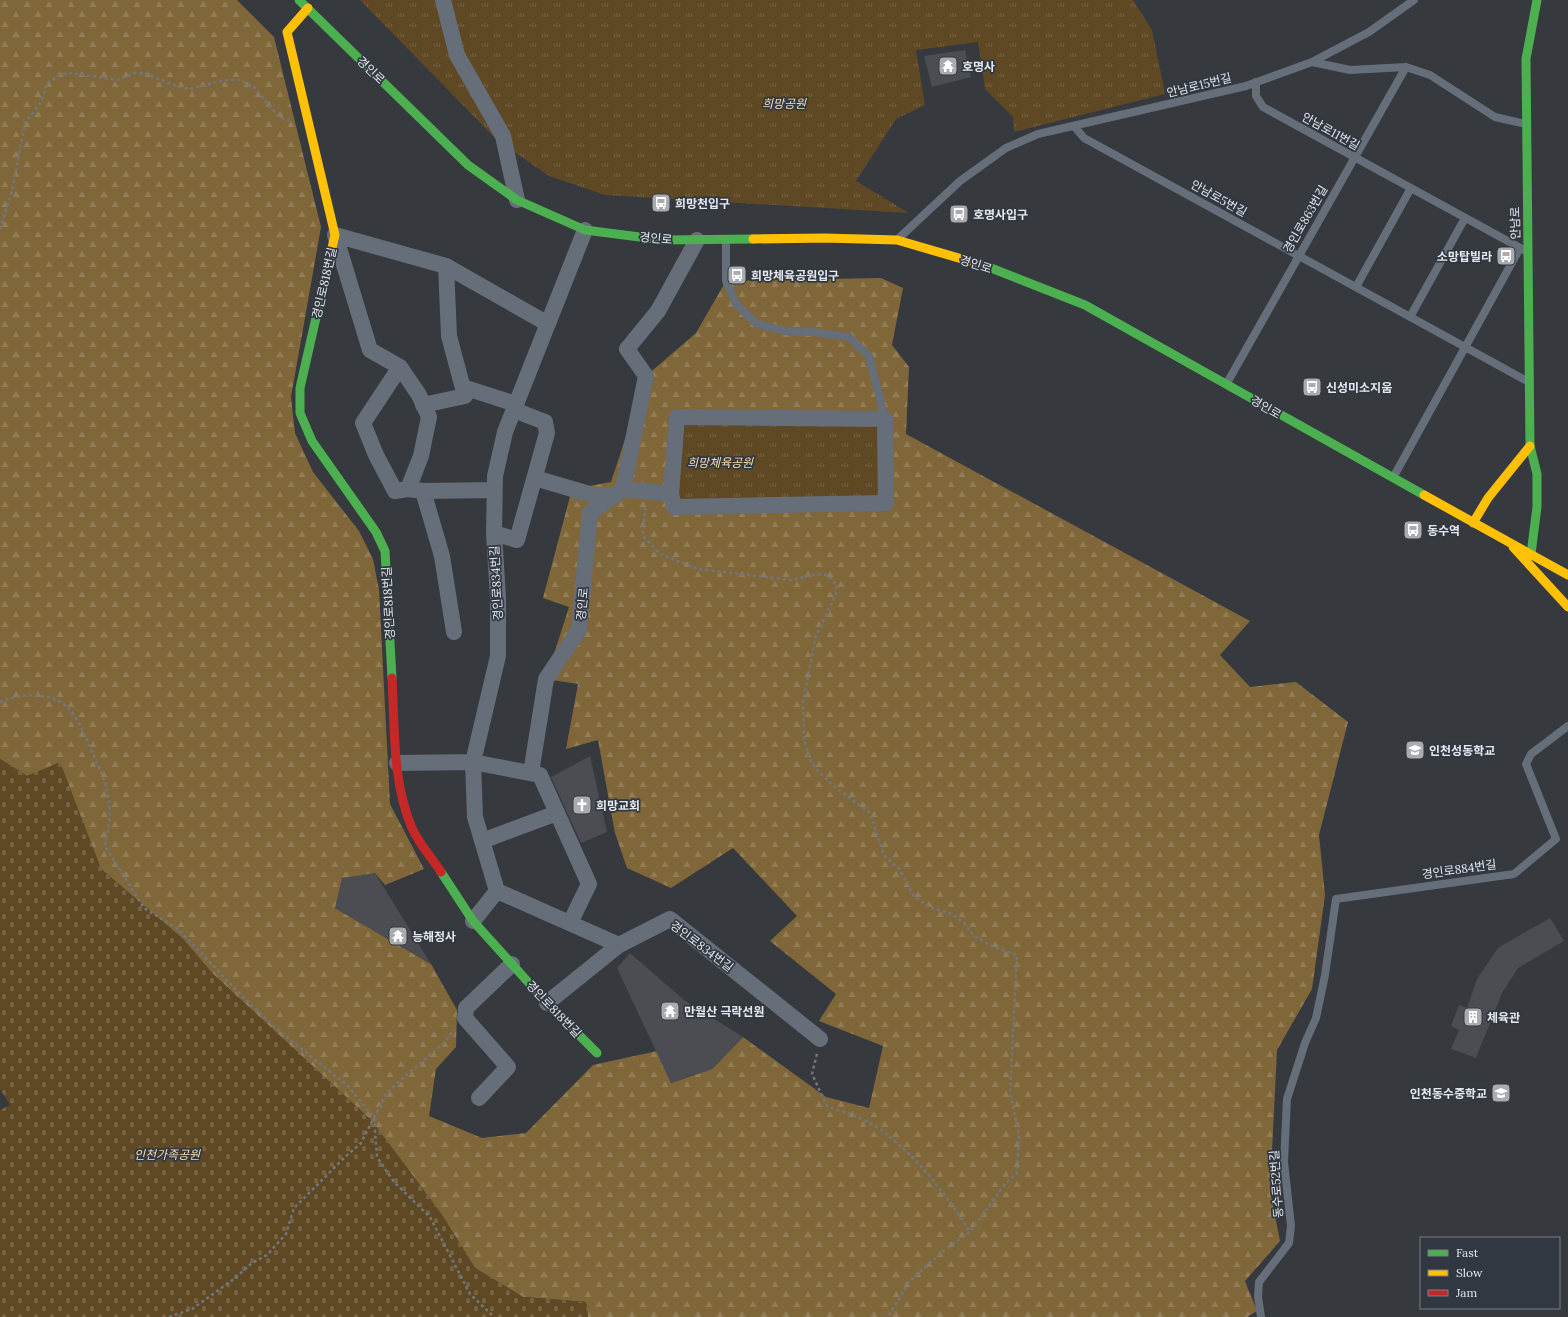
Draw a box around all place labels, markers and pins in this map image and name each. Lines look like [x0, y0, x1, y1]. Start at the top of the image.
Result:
temple icon: 호명사 [937, 55, 959, 77]
place label: 호명사 [962, 59, 995, 74]
bus stop icon: 희망천입구 [650, 192, 672, 214]
place label: 희망천입구 [675, 196, 730, 211]
bus stop icon: 호명사입구 [948, 203, 970, 225]
place label: 호명사입구 [973, 207, 1028, 222]
bus stop icon: 소망탑빌라 [1495, 245, 1517, 267]
place label: 소망탑빌라 [1437, 249, 1492, 264]
bus stop icon: 희망체육공원입구 [726, 264, 748, 286]
place label: 희망체육공원입구 [751, 268, 839, 283]
bus stop icon: 신성미소지움 [1301, 376, 1323, 398]
place label: 신성미소지움 [1326, 380, 1392, 395]
bus stop icon: 동수역 [1402, 519, 1424, 541]
place label: 동수역 [1427, 523, 1460, 538]
school or university icon: 인천성동학교 [1404, 739, 1426, 761]
place label: 인천성동학교 [1429, 743, 1495, 758]
church icon: 희망교회 [571, 794, 593, 816]
place label: 희망교회 [596, 798, 640, 813]
temple icon: 능해정사 [387, 925, 409, 947]
place label: 능해정사 [412, 929, 456, 944]
temple icon: 만월산 극락선원 [659, 1000, 681, 1022]
place label: 만월산 극락선원 [684, 1004, 764, 1019]
building icon: 체육관 [1462, 1006, 1484, 1028]
place label: 체육관 [1487, 1010, 1520, 1025]
school or university icon: 인천동수중학교 [1490, 1082, 1512, 1104]
place label: 인천동수중학교 [1410, 1086, 1487, 1101]

